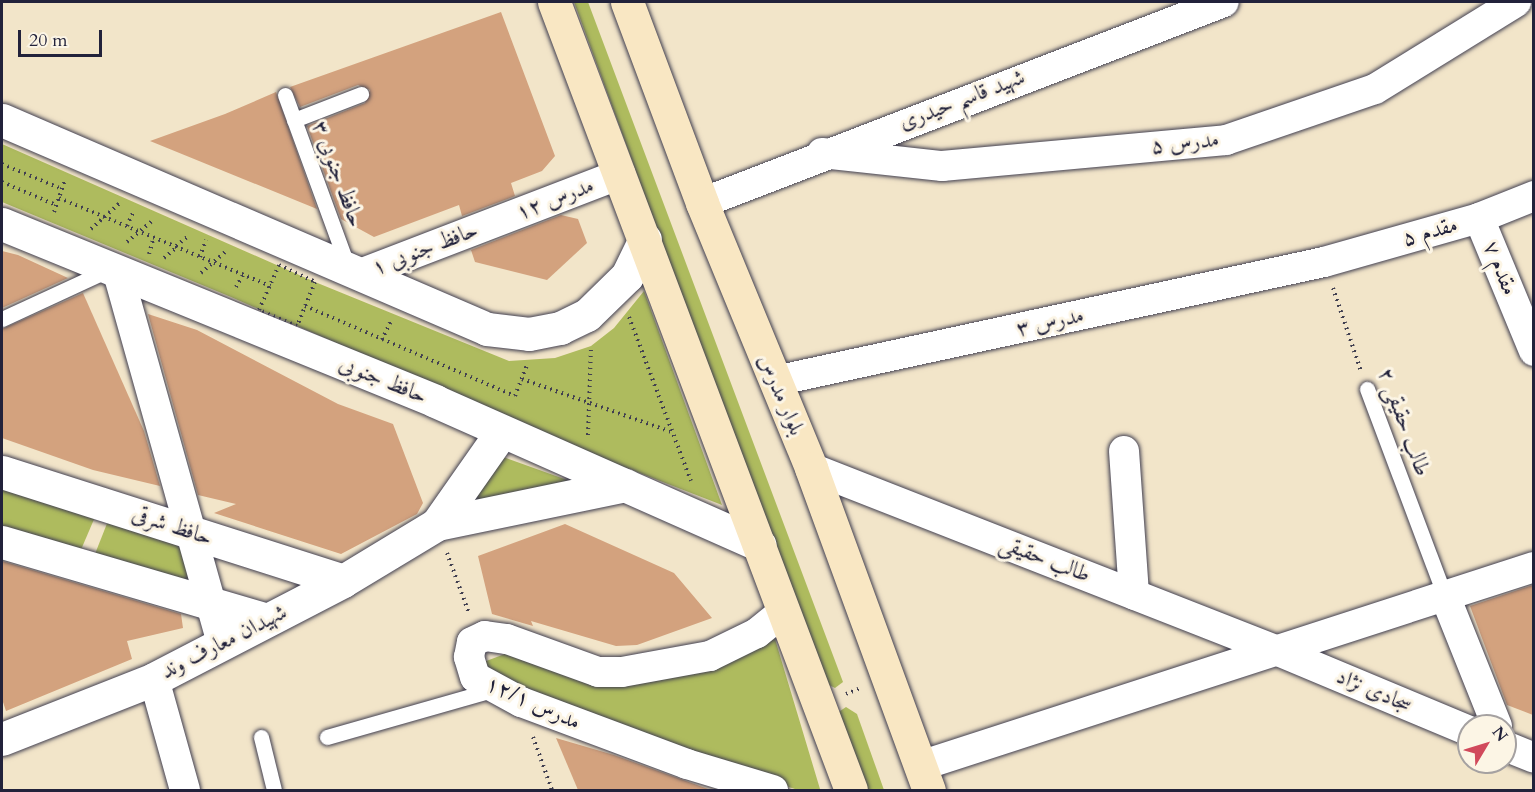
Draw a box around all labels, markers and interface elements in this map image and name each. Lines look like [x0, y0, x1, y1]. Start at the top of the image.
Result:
scale bar [21, 18, 105, 56]
text: 20 m [29, 28, 68, 53]
street label: شهید قاسم حیدری [895, 64, 1029, 136]
street label: حافظ جنوبی ۳ [307, 117, 369, 231]
street label: مدرس ۵ [1150, 126, 1220, 160]
street label: مدرس ۱۲ [512, 172, 598, 226]
street label: مقدم ۵ [1399, 212, 1461, 252]
street label: حافظ جنوبی ۱ [368, 217, 482, 281]
street label: مقدم ۷ [1477, 237, 1523, 299]
street label: مدرس ۳ [1014, 302, 1086, 342]
street label: حافظ جنوبی [335, 350, 431, 410]
street label: بلوار مدرس [752, 350, 810, 440]
street label: طالب حقیقی ۲ [1372, 364, 1436, 480]
street label: حافظ شرقی [129, 501, 215, 551]
street label: طالب حقیقی [996, 530, 1094, 588]
street label: شهیدان معارف وند [157, 599, 291, 685]
street label: سجادی نژاد [1332, 663, 1416, 719]
street label: مدرس ۱۲/۱ [481, 670, 585, 736]
north arrow [1457, 714, 1517, 774]
text: N [1487, 722, 1513, 746]

